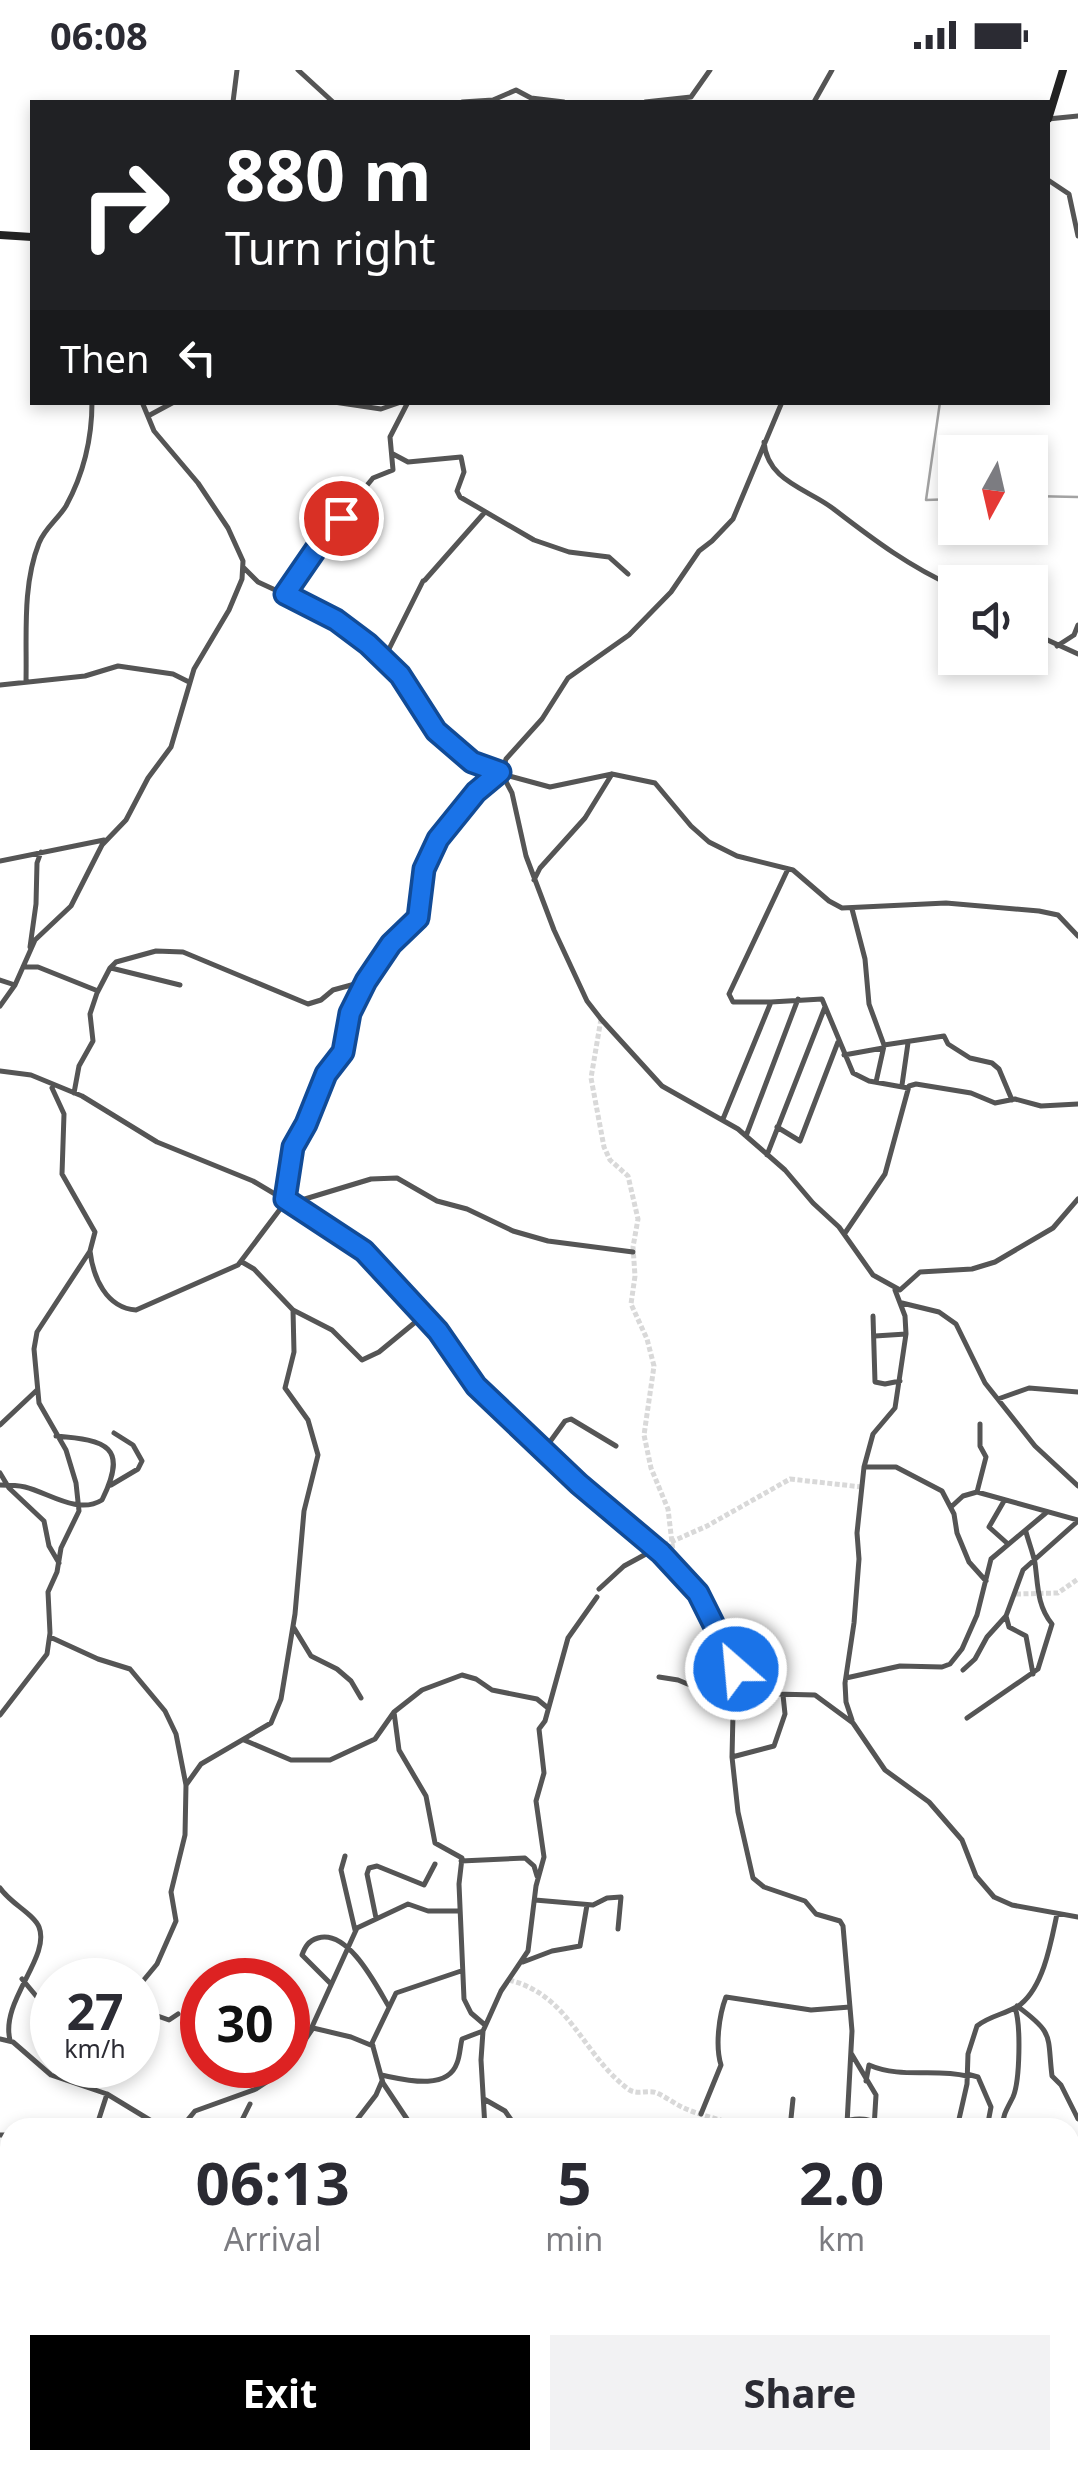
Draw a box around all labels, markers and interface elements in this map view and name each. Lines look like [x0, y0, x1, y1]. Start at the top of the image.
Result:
text: 06:08 [50, 9, 148, 61]
text: 880 m [225, 126, 432, 222]
icon: right [60, 140, 190, 270]
text: Turn right [225, 217, 436, 278]
icon: left [170, 330, 225, 385]
text: Then [60, 332, 150, 384]
north arrow [938, 435, 1048, 545]
map controls [938, 435, 1048, 675]
pin [299, 476, 384, 561]
icon: arrive [314, 491, 369, 546]
button: sound [938, 565, 1048, 675]
position arrow [684, 1617, 788, 1721]
speed limit sign: 30 [180, 1958, 310, 2088]
text: 27 [66, 1977, 124, 2045]
text: km/h [64, 2031, 126, 2065]
text: 06:13 [196, 2141, 350, 2223]
text: 5 [557, 2141, 591, 2223]
text: 2.0 [799, 2141, 884, 2223]
text: Arrival [224, 2217, 321, 2260]
text: min [545, 2217, 603, 2260]
text: km [818, 2217, 865, 2260]
button: Exit [30, 2335, 530, 2450]
button: Share [550, 2335, 1050, 2450]

